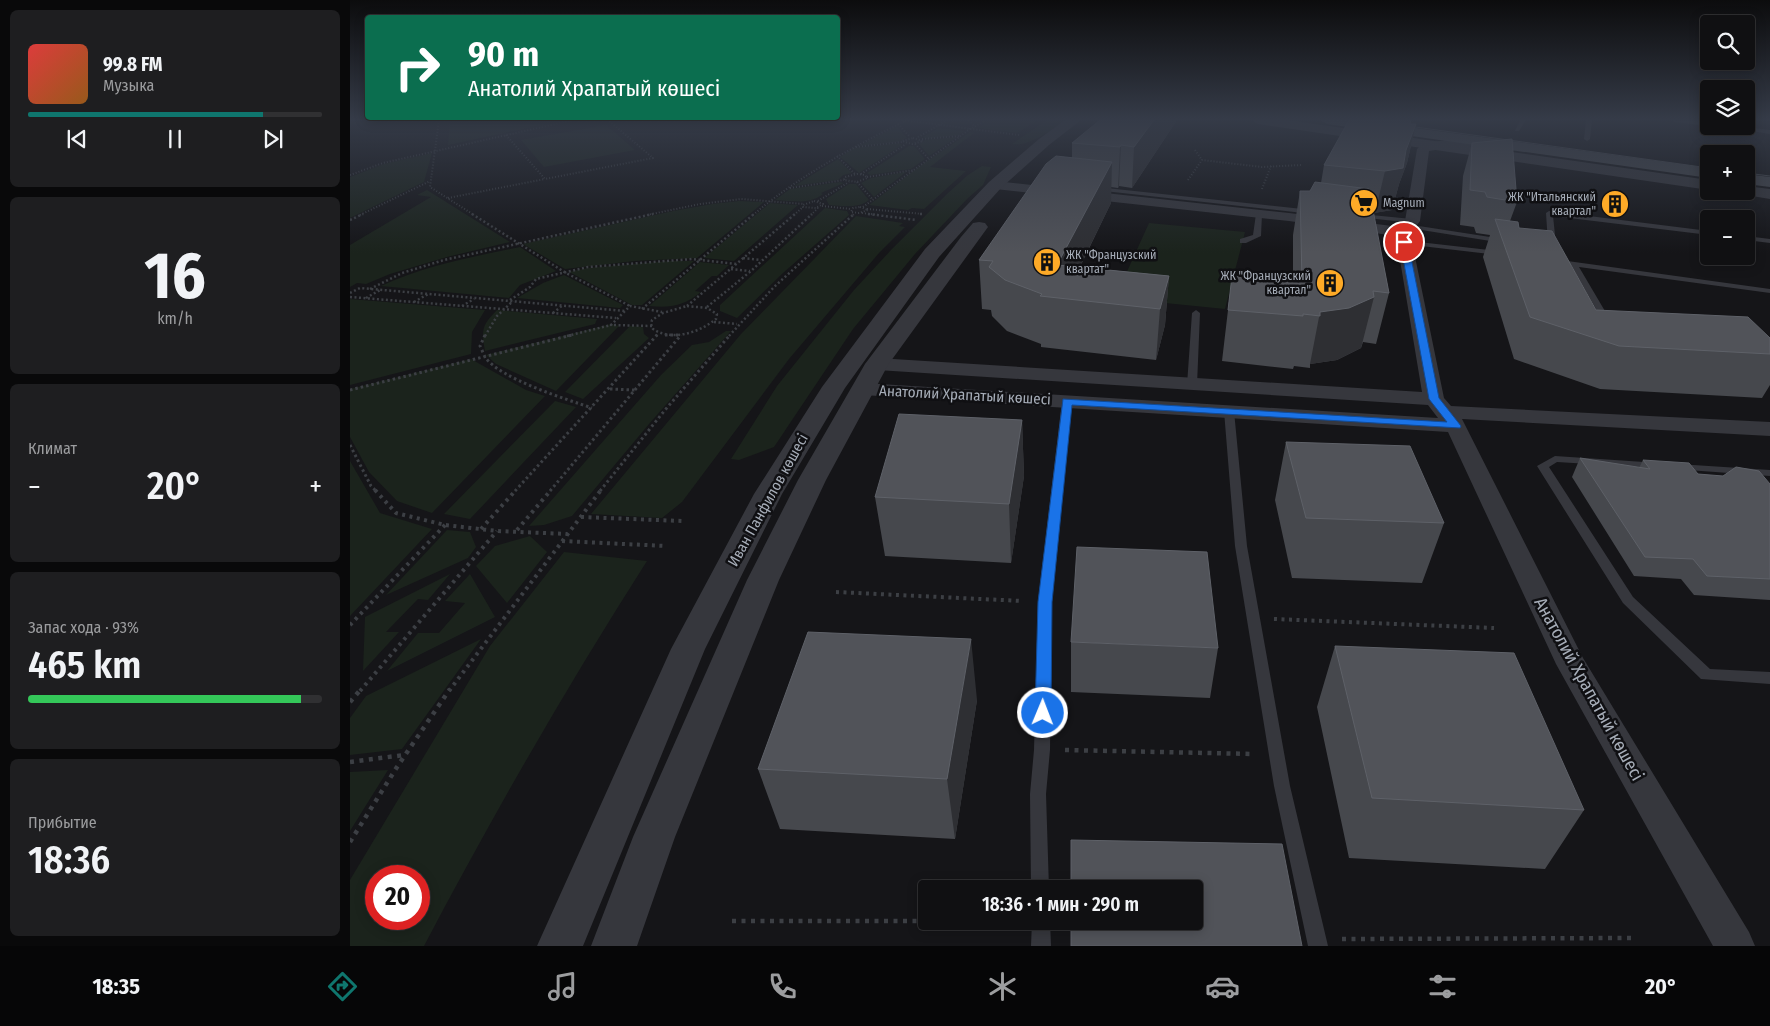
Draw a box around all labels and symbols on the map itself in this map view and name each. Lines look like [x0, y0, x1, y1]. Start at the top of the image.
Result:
supermarket icon: Magnum [1349, 188, 1379, 218]
building icon: ЖК "Итальянский квартал" [1600, 189, 1630, 219]
place label: ЖК "Итальянский квартал" [1508, 190, 1596, 218]
place label: Magnum [1383, 196, 1425, 210]
pin [1383, 221, 1425, 263]
building icon: ЖК "Французский квартат" [1032, 247, 1062, 277]
place label: ЖК "Французский квартат" [1066, 248, 1157, 276]
building icon: ЖК "Французский квартал" [1315, 268, 1345, 298]
place label: ЖК "Французский квартал" [1220, 269, 1311, 297]
street label: Анатолий Храпатый көшесі [879, 382, 1051, 408]
street label: Иван Панфилов көшесі [724, 431, 812, 569]
street label: Анатолий Храпатый көшесі [1529, 593, 1649, 785]
position arrow [1016, 686, 1068, 738]
speed limit sign: 20 [365, 865, 430, 930]

